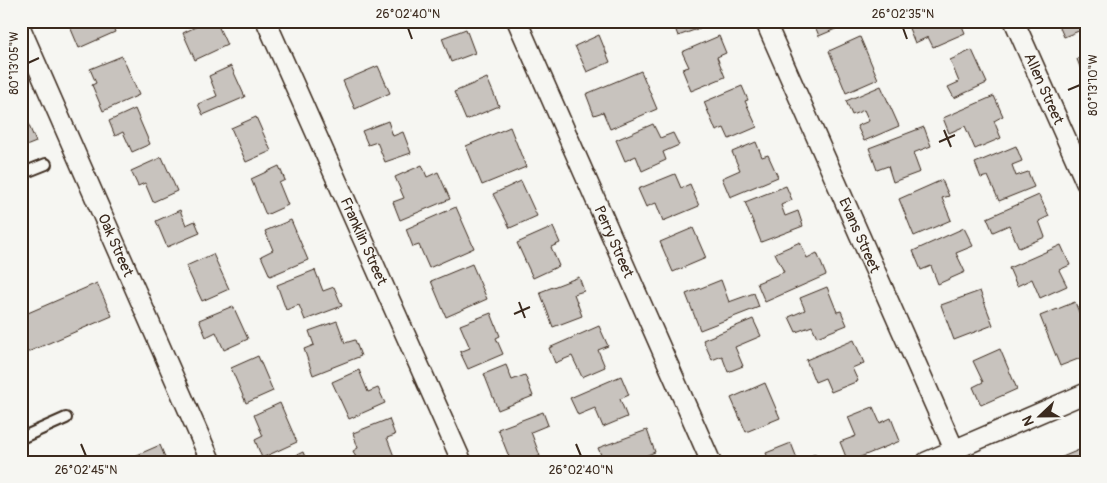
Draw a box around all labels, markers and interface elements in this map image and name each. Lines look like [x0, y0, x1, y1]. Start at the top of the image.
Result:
text: 26°02'40"N [376, 7, 440, 22]
text: 26°02'35"N [872, 7, 934, 22]
text: 80°13'05"W [7, 31, 22, 95]
street label: Allen Street [1019, 50, 1068, 129]
text: 80°13'10"W [1086, 54, 1101, 116]
street label: Franklin Street [336, 194, 392, 289]
street label: Evans Street [834, 195, 884, 277]
street label: Perry Street [589, 203, 638, 282]
street label: Oak Street [93, 211, 138, 281]
north arrow [1014, 390, 1064, 440]
text: N [1019, 413, 1038, 428]
text: 26°02'45"N [55, 463, 117, 478]
text: 26°02'40"N [549, 463, 613, 478]

